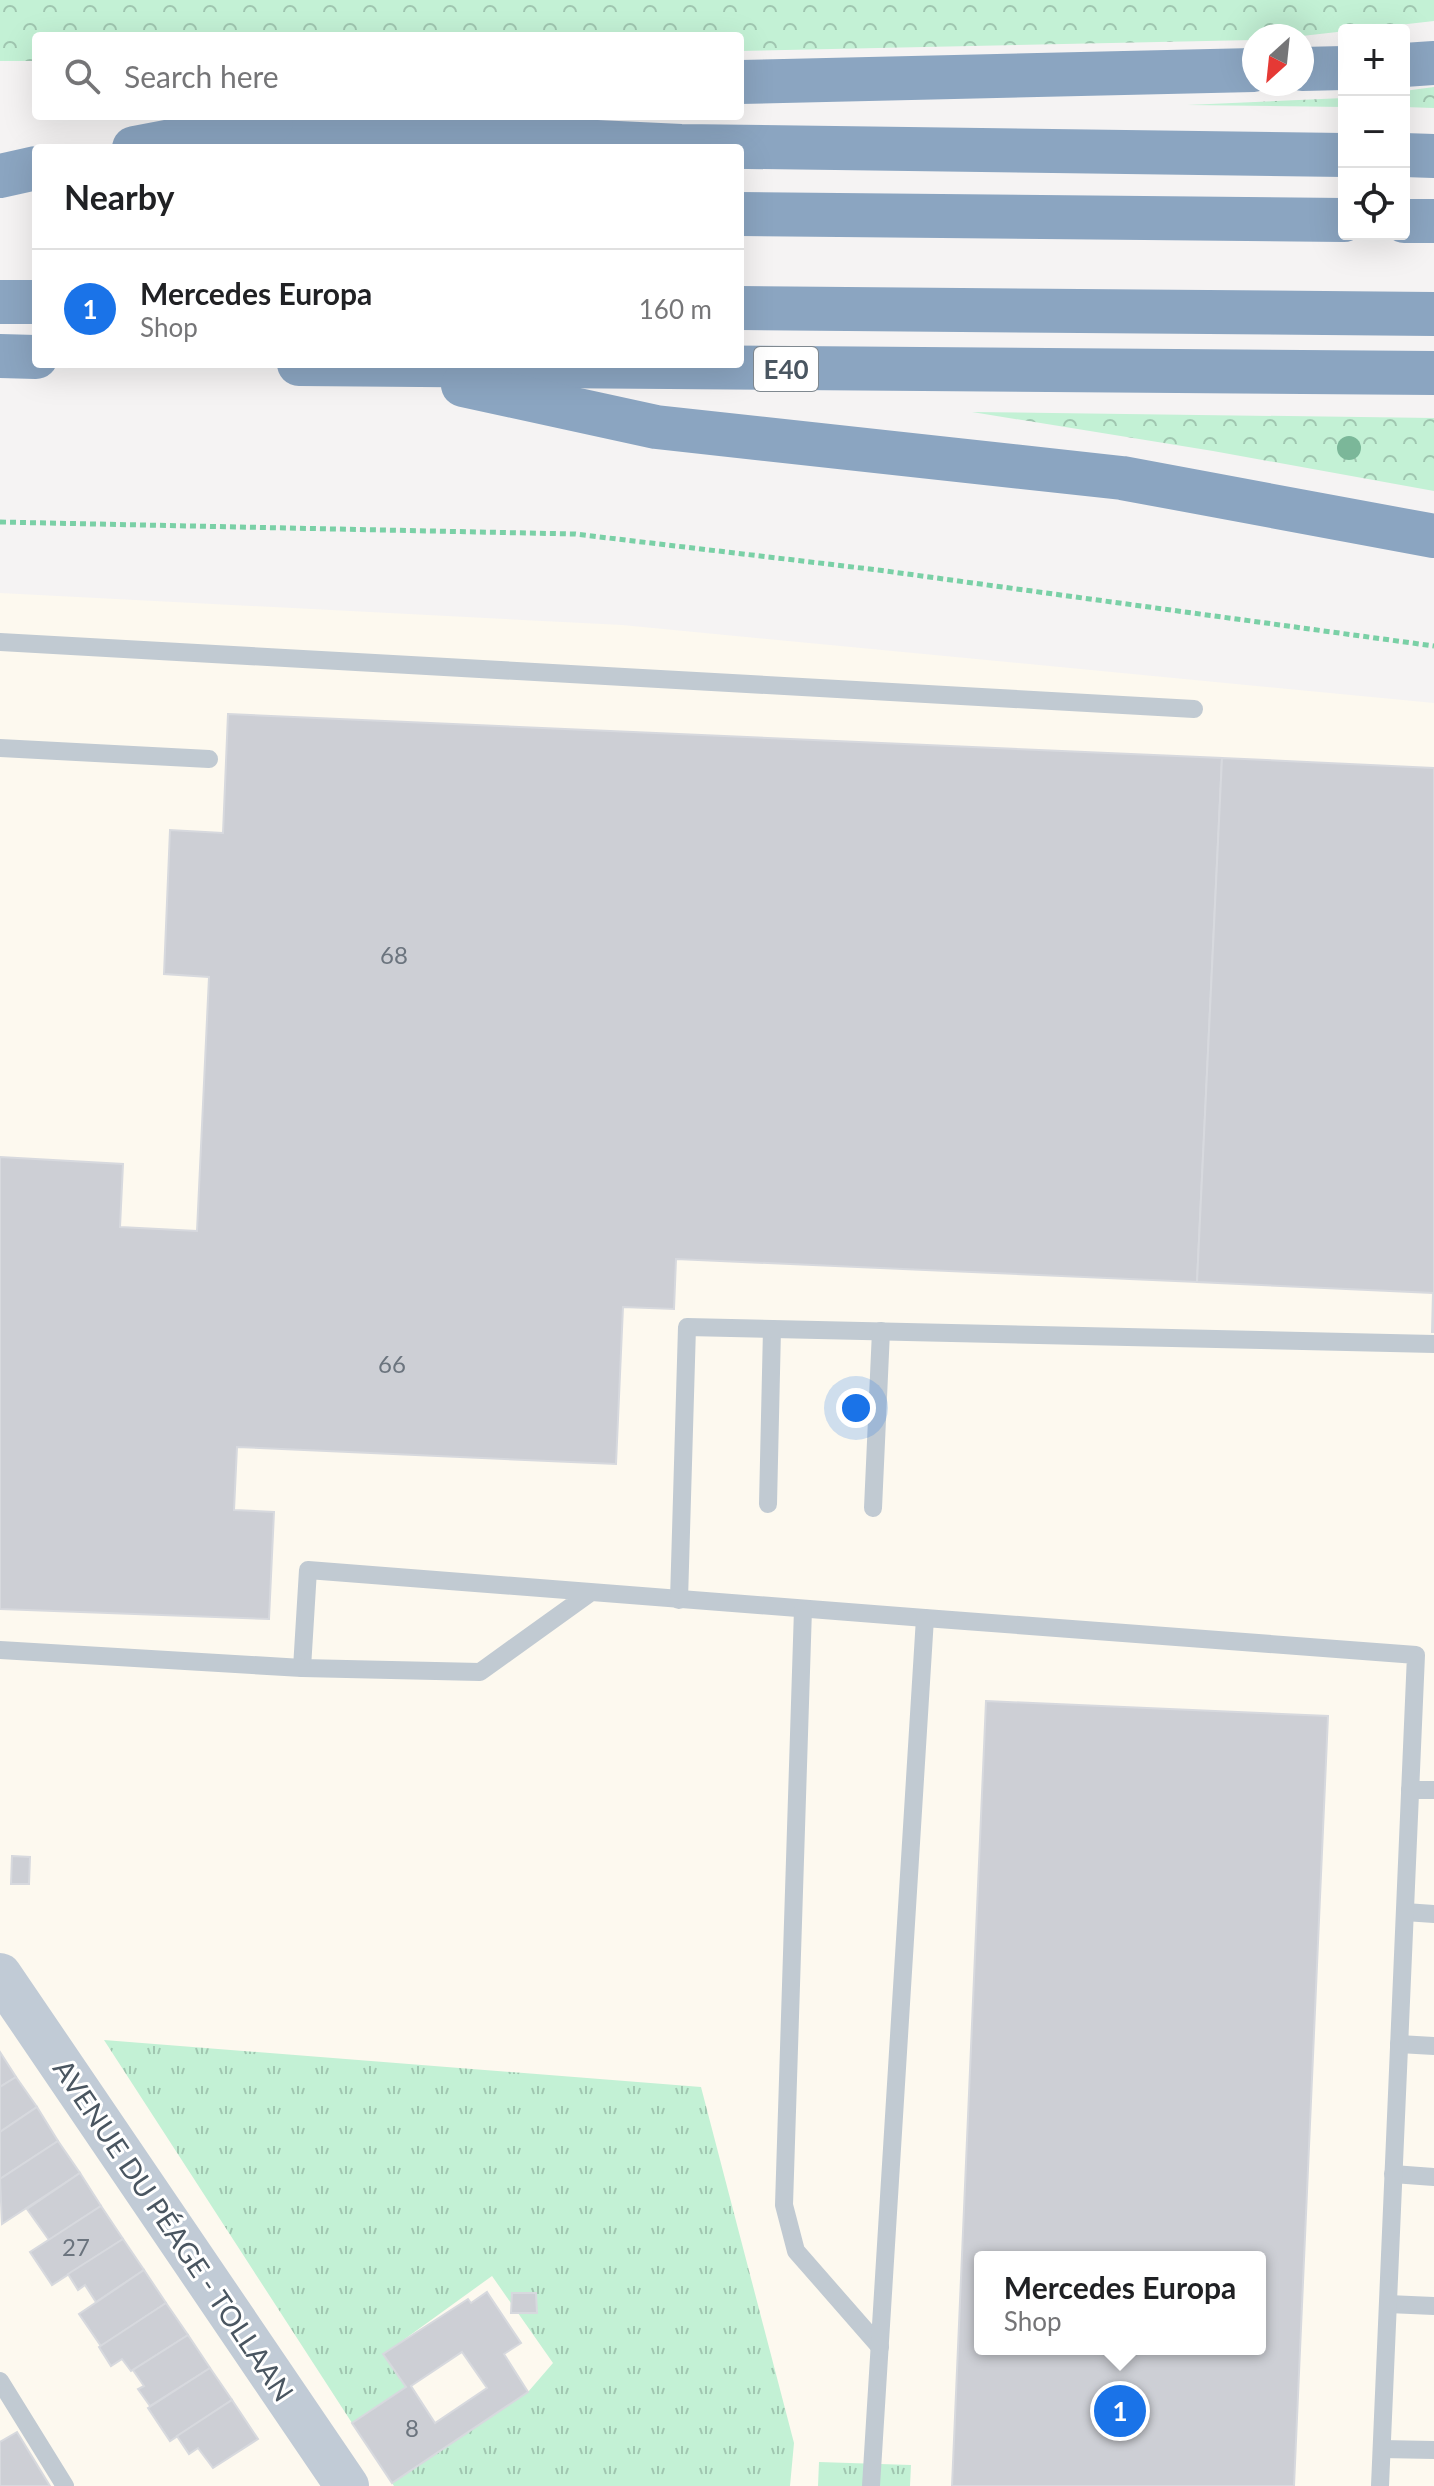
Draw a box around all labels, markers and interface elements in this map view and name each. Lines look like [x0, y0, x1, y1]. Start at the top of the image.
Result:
north arrow [1242, 24, 1314, 96]
map controls [1338, 24, 1410, 240]
button: + [1338, 24, 1410, 96]
search box [32, 32, 744, 120]
icon: search [60, 54, 104, 98]
text: Search here [124, 58, 279, 94]
button: − [1338, 96, 1410, 168]
button: locate [1338, 168, 1410, 240]
text: Nearby [64, 176, 175, 217]
text: Mercedes Europa [140, 275, 372, 311]
text: 1 [82, 293, 98, 325]
text: 160 m [639, 293, 712, 325]
text: Shop [140, 311, 198, 343]
road number: E40 [754, 347, 818, 391]
house number: 68 [380, 940, 408, 969]
house number: 66 [378, 1349, 406, 1378]
your location [836, 1388, 876, 1428]
street label: AVENUE DU PÉAGE - TOLLAAN [47, 2053, 301, 2407]
house number: 27 [62, 2232, 90, 2261]
popup [974, 2251, 1266, 2355]
text: Mercedes Europa [1004, 2269, 1236, 2305]
text: Shop [1004, 2305, 1062, 2337]
pin: 1 [1094, 2381, 1146, 2441]
house number: 8 [405, 2413, 419, 2442]

